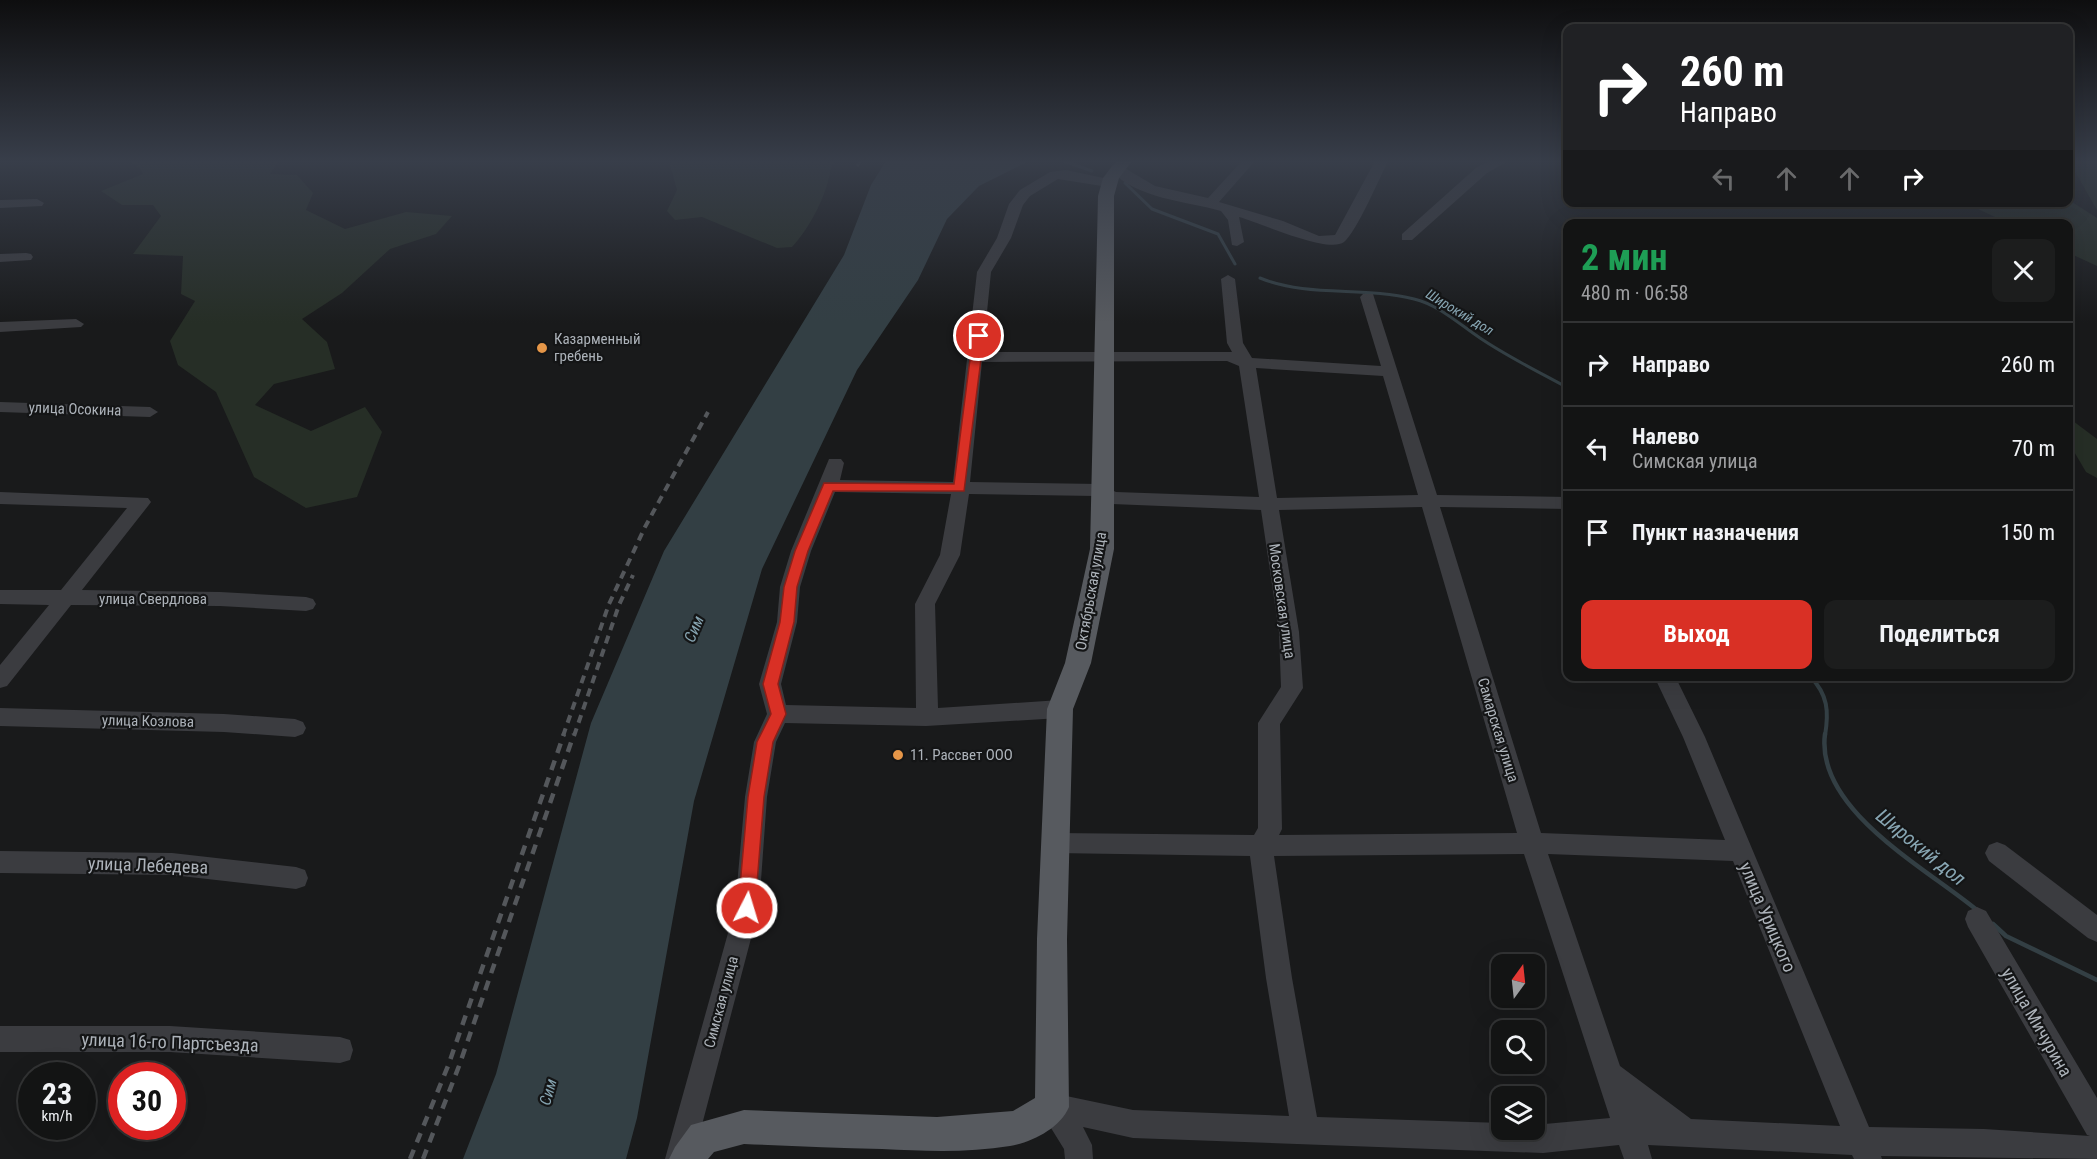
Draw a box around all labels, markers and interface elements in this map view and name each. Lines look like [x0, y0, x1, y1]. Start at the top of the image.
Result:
text: 260 m [1680, 47, 1785, 96]
icon: right [1581, 48, 1659, 126]
text: Направо [1680, 97, 1777, 129]
icon: left [1707, 162, 1740, 195]
icon: ahead [1770, 162, 1803, 195]
icon: ahead [1833, 162, 1866, 195]
icon: right [1896, 162, 1929, 195]
text: 2 мин [1581, 237, 1667, 279]
button: close [1992, 239, 2055, 302]
text: 480 m · 06:58 [1581, 281, 1688, 305]
water label: Широкий дол [1423, 286, 1497, 338]
pin [953, 310, 1004, 361]
icon: arrive [962, 319, 995, 352]
place label: Казарменный гребень [554, 330, 641, 365]
marker: Казарменный гребень [535, 341, 549, 355]
icon: right [1581, 348, 1614, 381]
text: Направо [1632, 352, 1710, 377]
text: 260 m [2001, 352, 2055, 377]
street label: улица Осокина [28, 398, 122, 420]
text: Налево [1632, 424, 1699, 449]
icon: left [1581, 432, 1614, 465]
text: 70 m [2012, 436, 2055, 461]
text: Симская улица [1632, 449, 1758, 473]
icon: arrive [1581, 516, 1614, 549]
text: Пункт назначения [1632, 520, 1799, 545]
text: 150 m [2001, 520, 2055, 545]
street label: Октябрьская улица [1072, 530, 1110, 652]
street label: Московская улица [1265, 542, 1299, 660]
street label: улица Свердлова [99, 590, 207, 608]
button: Выход [1581, 600, 1812, 669]
button: Поделиться [1824, 600, 2055, 669]
water label: Сим [680, 613, 708, 645]
street label: Самарская улица [1474, 676, 1522, 784]
street label: улица Козлова [102, 711, 194, 731]
place label: 11. Рассвет ООО [910, 746, 1013, 764]
marker: 11. Рассвет ООО [891, 748, 905, 762]
water label: Широкий дол [1871, 804, 1971, 891]
street label: улица Лебедева [88, 852, 208, 878]
street label: улица Урицкого [1735, 859, 1801, 975]
position arrow [715, 876, 779, 940]
street label: Симская улица [700, 954, 742, 1050]
north arrow [1491, 954, 1545, 1008]
map controls [1491, 954, 1545, 1140]
street label: улица Мичурина [1997, 964, 2077, 1080]
button: search [1491, 1020, 1545, 1074]
street label: улица 16-го Партсъезда [81, 1028, 259, 1056]
speed limit sign: 30 [108, 1062, 186, 1140]
text: 23 [42, 1076, 72, 1111]
water label: Сим [535, 1077, 561, 1107]
button: layers [1491, 1086, 1545, 1140]
text: km/h [42, 1107, 72, 1125]

